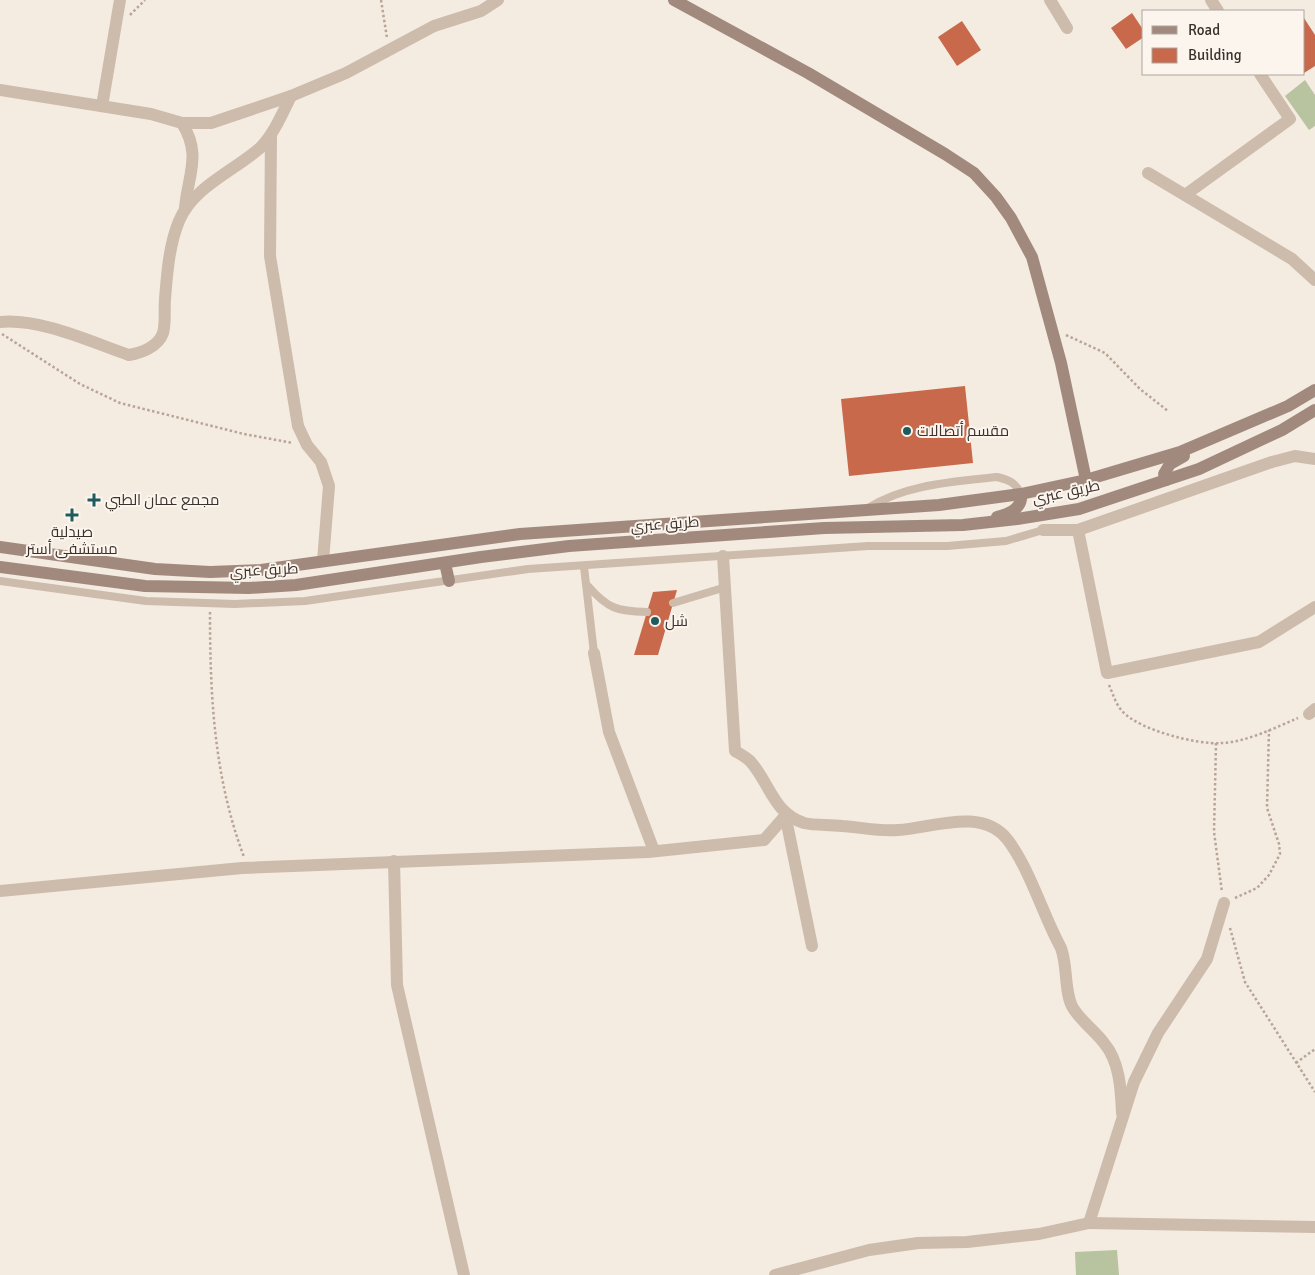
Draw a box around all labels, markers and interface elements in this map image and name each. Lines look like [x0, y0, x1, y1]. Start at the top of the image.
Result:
legend [1142, 10, 1305, 75]
text: Road [1188, 21, 1220, 39]
text: Building [1188, 46, 1242, 64]
place label: مقسم أتصالات [917, 421, 1009, 441]
marker: مقسم أتصالات [901, 425, 913, 437]
street label: طريق عبري [1030, 476, 1102, 511]
place label: مجمع عمان الطبي [105, 491, 219, 512]
marker: مجمع عمان الطبي [87, 493, 101, 507]
marker: صيدلية مستشفى أستر [66, 509, 78, 521]
street label: طريق عبري [630, 513, 700, 538]
place label: صيدلية مستشفى أستر [25, 523, 118, 559]
street label: طريق عبري [229, 559, 299, 584]
place label: شل [665, 612, 688, 631]
marker: شل [649, 615, 661, 627]

